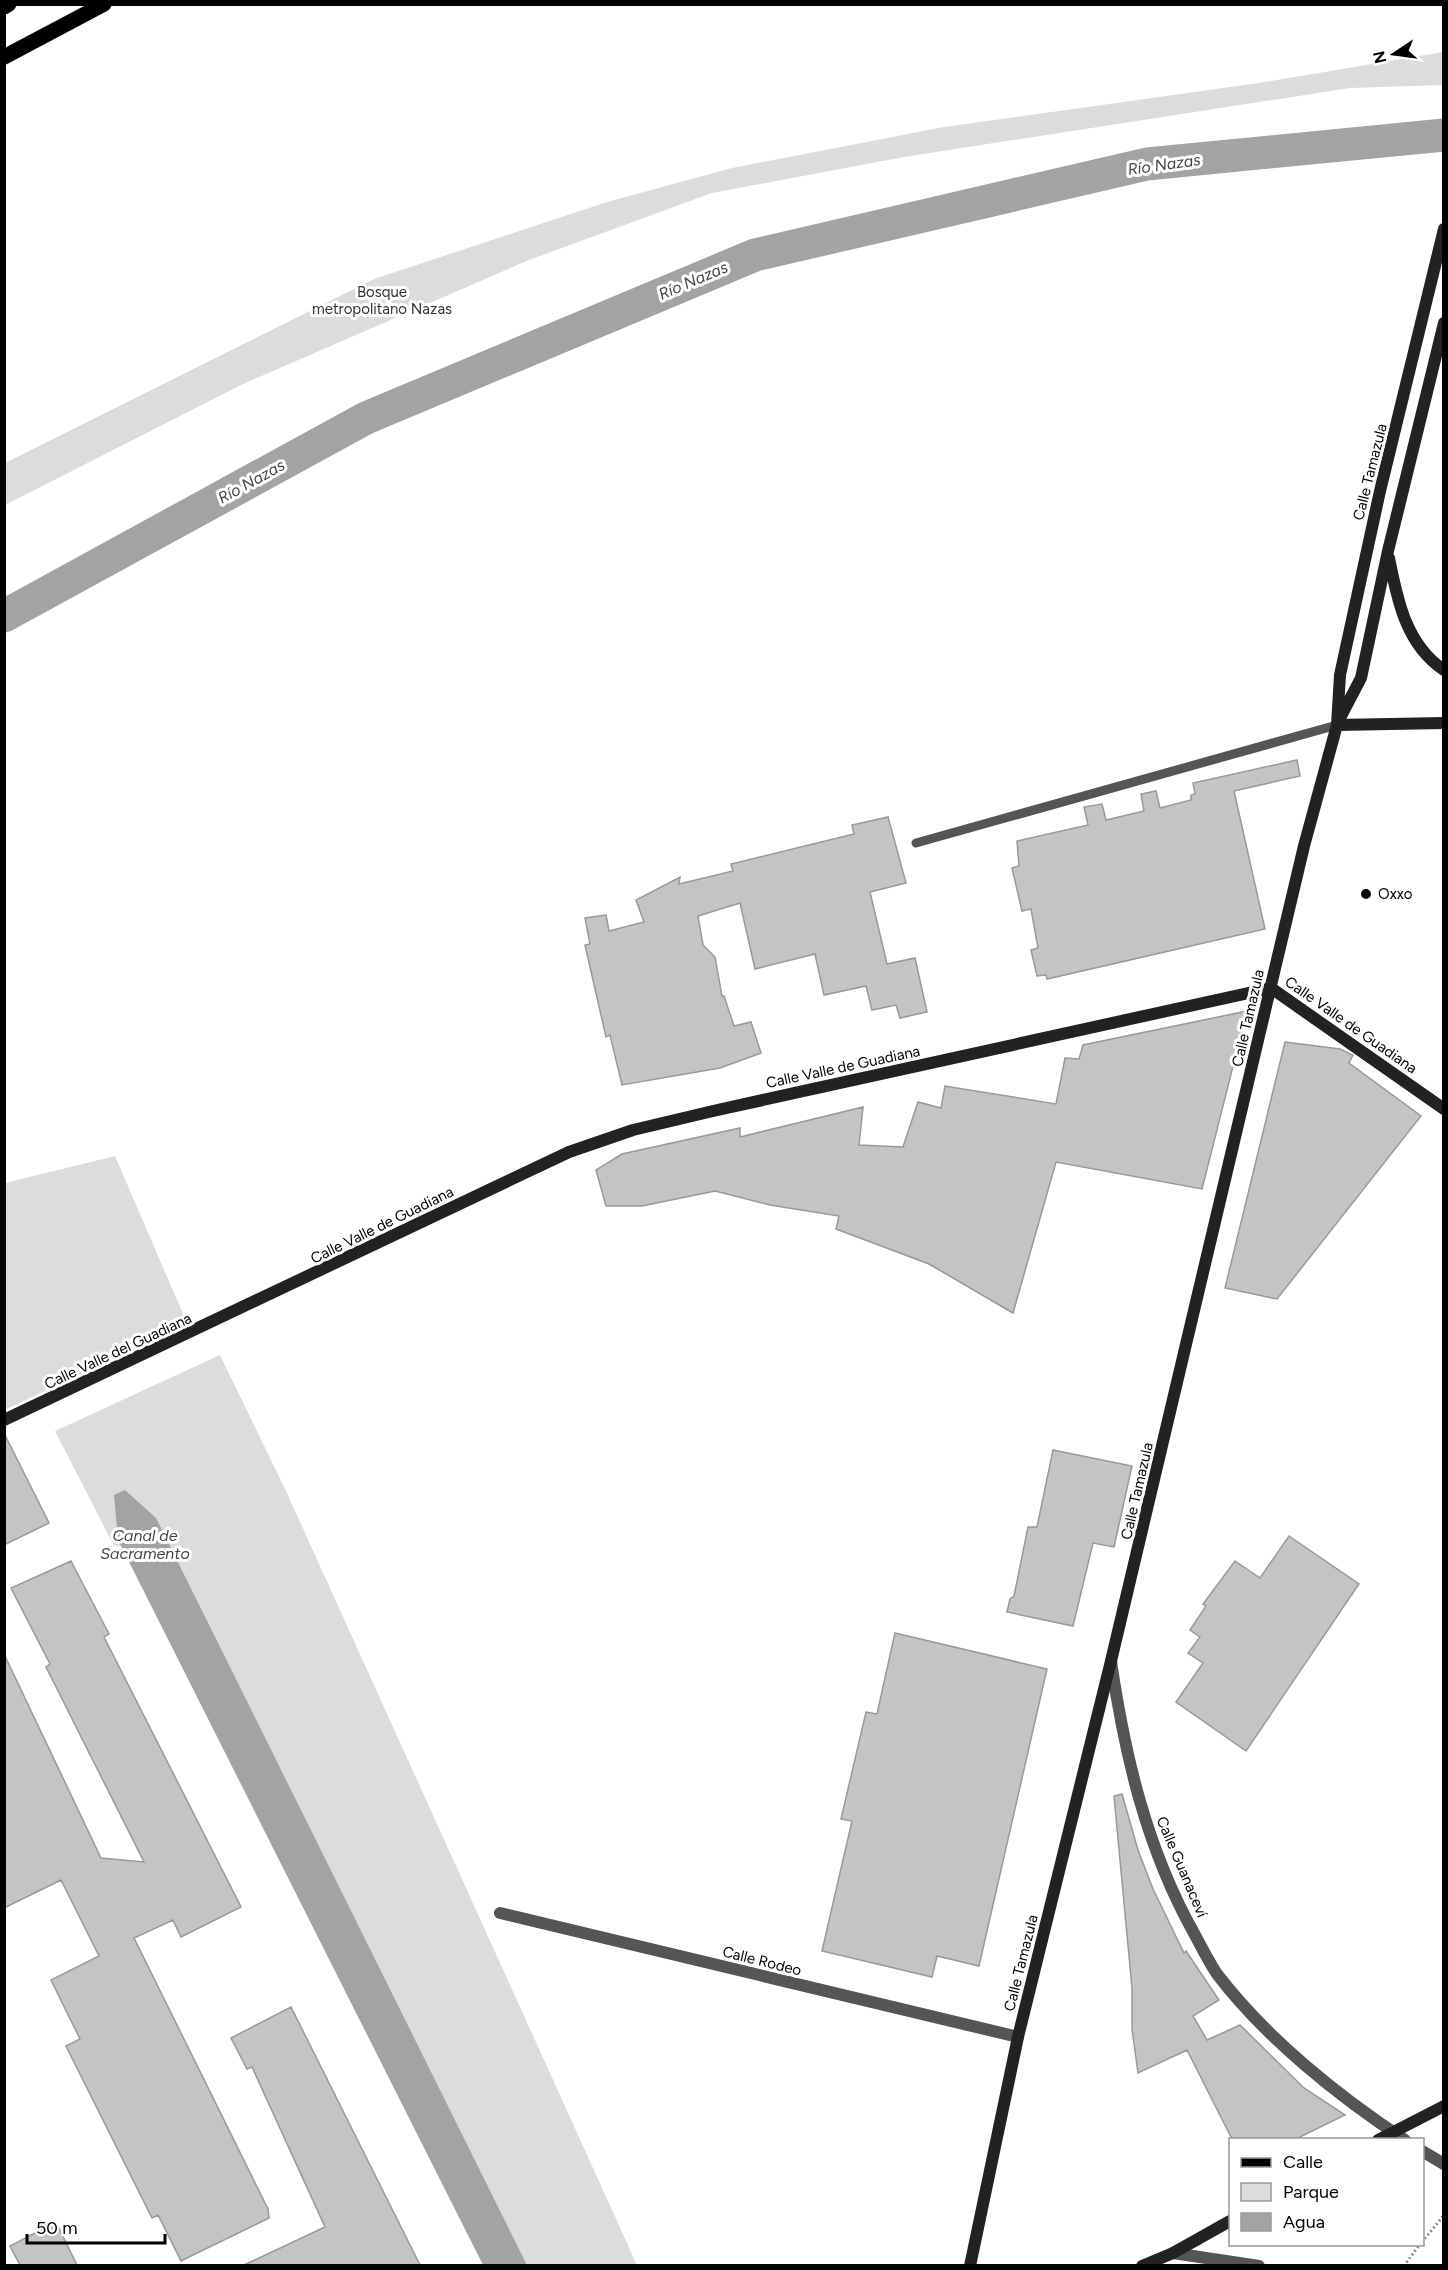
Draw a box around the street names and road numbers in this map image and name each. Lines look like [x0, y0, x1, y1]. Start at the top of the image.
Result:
street label: Calle Tamazula [1349, 422, 1391, 522]
street label: Calle Tamazula [1228, 968, 1268, 1068]
street label: Calle Valle de Guadiana [1282, 973, 1420, 1077]
street label: Calle Valle de Guadiana [764, 1042, 922, 1092]
street label: Calle Valle de Guadiana [308, 1183, 456, 1267]
street label: Calle Valle del Guadiana [42, 1309, 194, 1393]
street label: Calle Tamazula [1117, 1441, 1157, 1541]
street label: Calle Guanaceví [1153, 1814, 1212, 1922]
street label: Calle Tamazula [1000, 1913, 1042, 2013]
street label: Calle Rodeo [721, 1943, 804, 1980]

